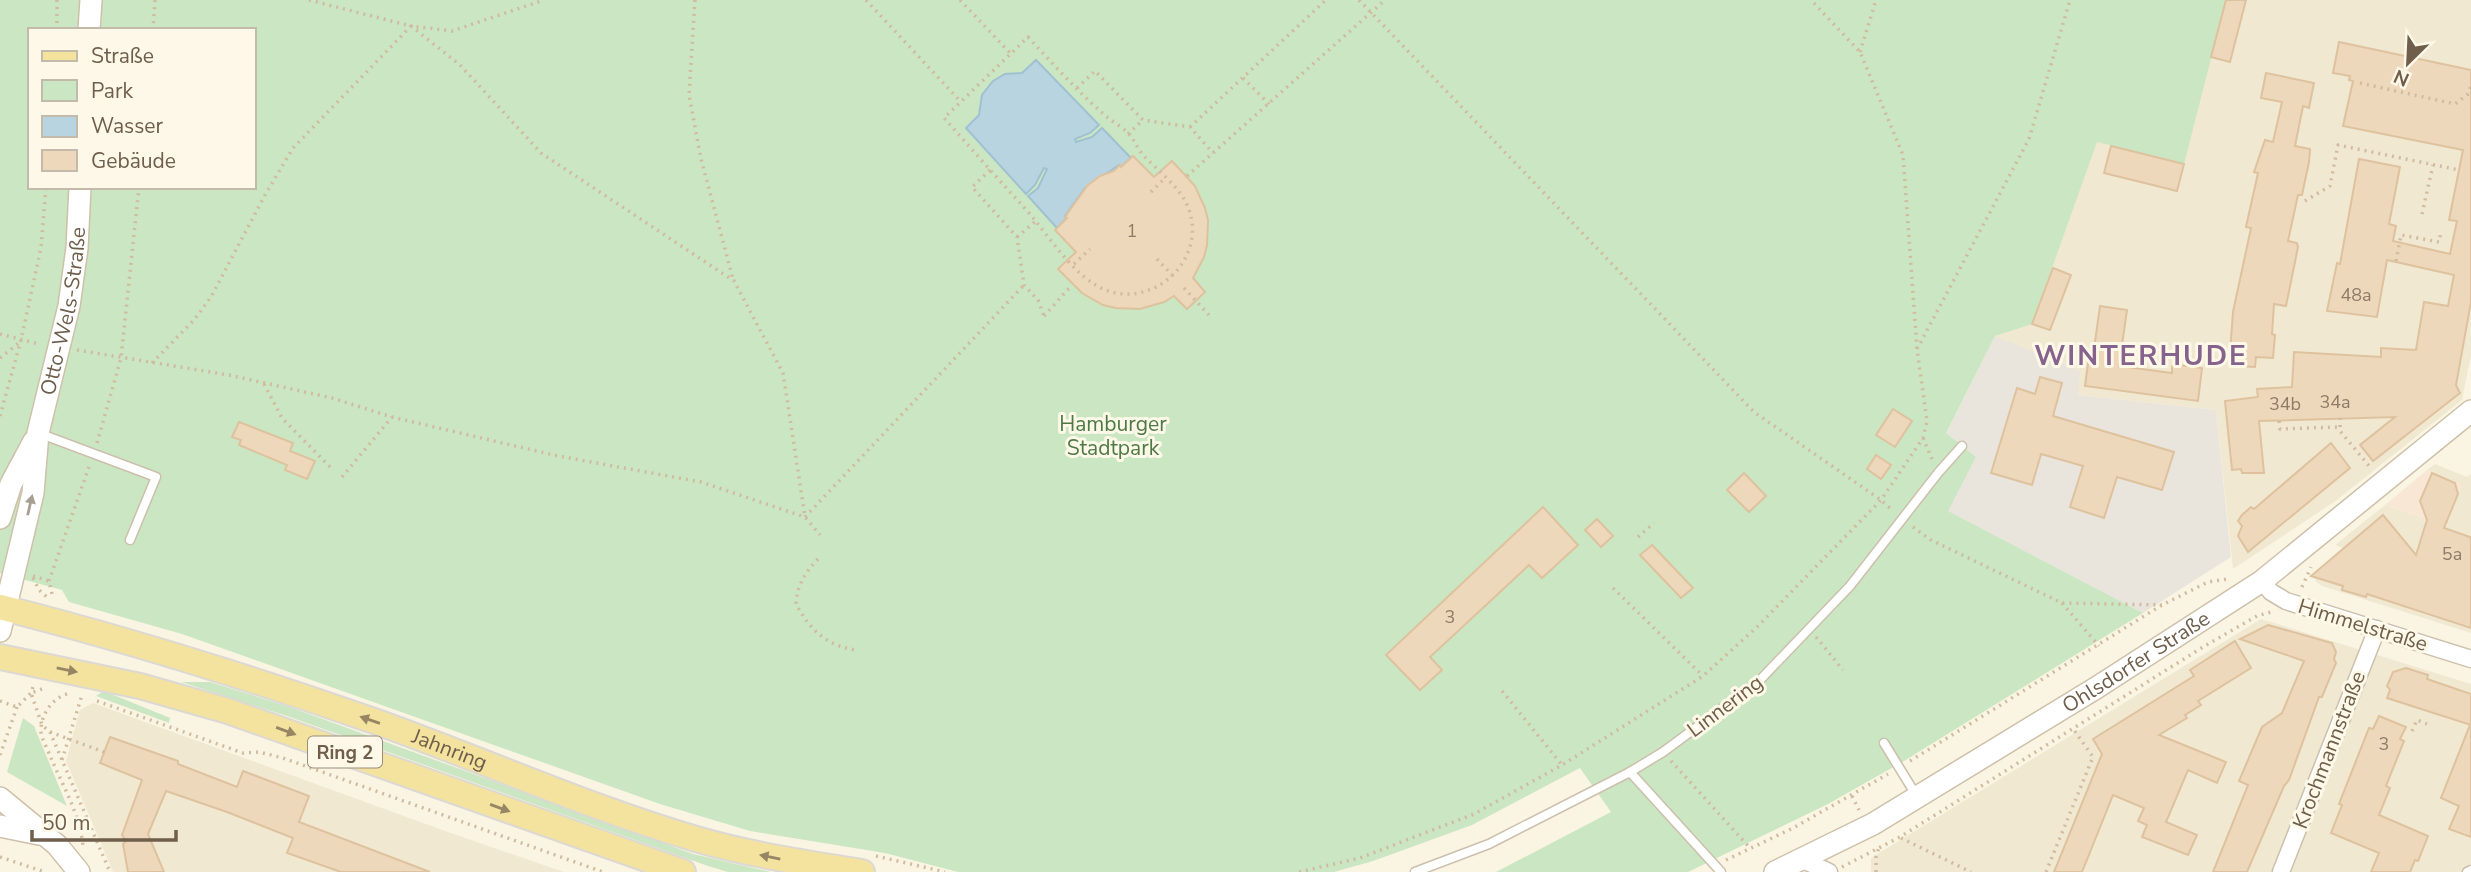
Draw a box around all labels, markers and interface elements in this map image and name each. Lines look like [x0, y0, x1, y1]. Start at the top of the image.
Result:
legend [28, 28, 256, 189]
north arrow [2373, 28, 2443, 98]
text: Straße [91, 42, 154, 70]
text: N [2390, 63, 2413, 92]
text: Park [91, 77, 133, 105]
text: Wasser [91, 112, 163, 140]
text: Gebäude [91, 147, 176, 175]
house number: 1 [1127, 219, 1137, 243]
street label: Otto-Wels-Straße [34, 226, 92, 398]
house number: 48a [2340, 283, 2372, 307]
district label: WINTERHUDE [2034, 337, 2248, 375]
house number: 34a [2319, 390, 2351, 414]
house number: 34b [2269, 392, 2301, 416]
park label: Hamburger Stadtpark [1059, 410, 1167, 462]
one-way arrow [25, 494, 36, 516]
house number: 5a [2442, 542, 2462, 566]
street label: Himmelstraße [2295, 592, 2431, 658]
street label: Ohlsdorfer Straße [2057, 604, 2215, 719]
house number: 3 [1445, 605, 1455, 629]
one-way arrow [56, 664, 78, 675]
street label: Krochmannstraße [2286, 667, 2372, 833]
street label: Linnering [1681, 668, 1769, 744]
one-way arrow [359, 714, 380, 725]
street label: Jahnring [407, 722, 491, 777]
one-way arrow [275, 726, 296, 737]
house number: 3 [2379, 732, 2389, 756]
road number: Ring 2 [308, 736, 382, 768]
scale bar [32, 798, 175, 842]
one-way arrow [490, 802, 511, 813]
text: 50 m [42, 809, 91, 837]
one-way arrow [759, 851, 781, 862]

